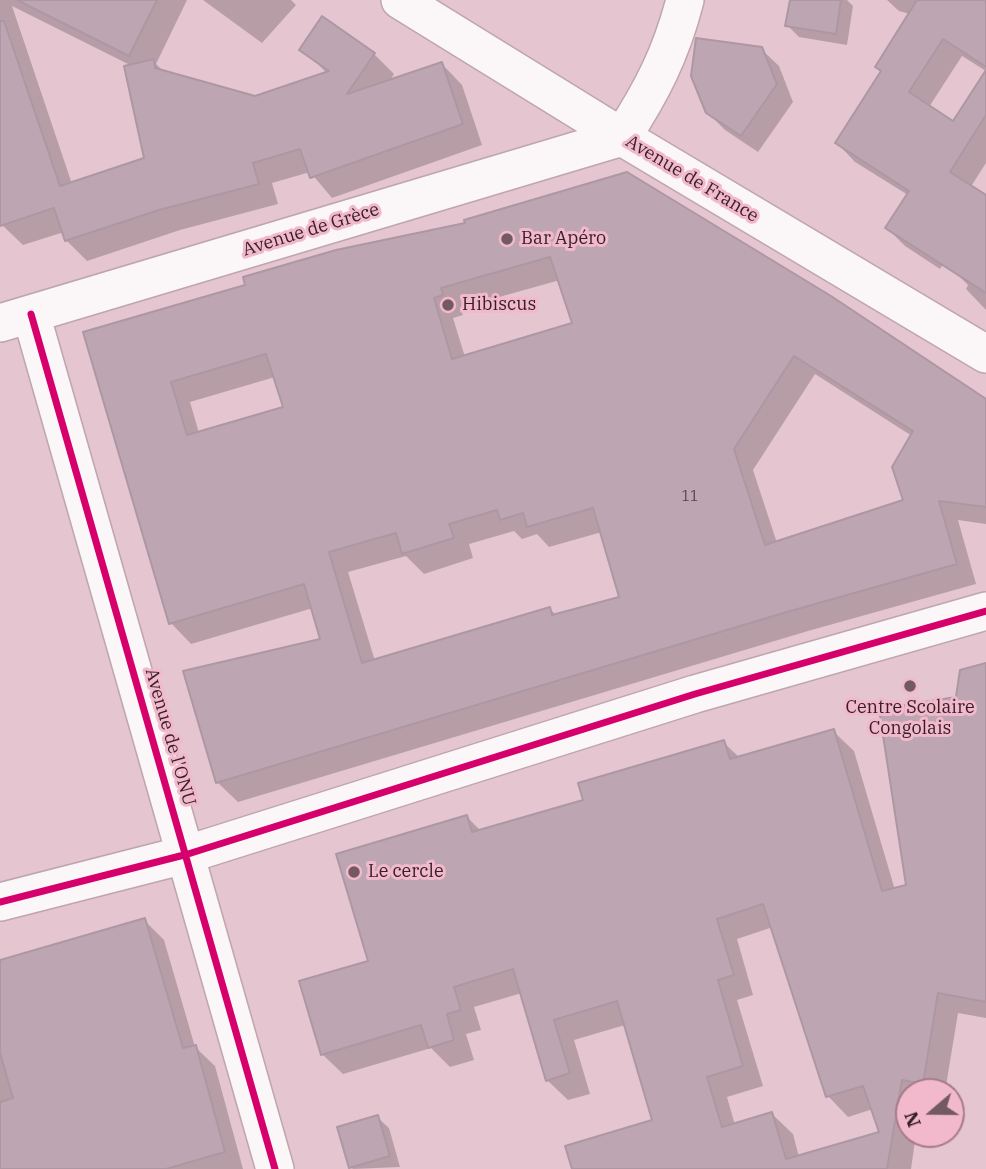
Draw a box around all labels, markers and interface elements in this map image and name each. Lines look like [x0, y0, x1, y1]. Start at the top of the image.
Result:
street label: Avenue de France [622, 131, 762, 227]
street label: Avenue de Grèce [240, 199, 382, 261]
place label: Bar Apéro [521, 228, 606, 250]
marker: Bar Apéro [499, 231, 515, 247]
place label: Hibiscus [462, 294, 536, 316]
marker: Hibiscus [440, 297, 456, 313]
house number: 11 [682, 489, 698, 505]
street label: Avenue de l'ONU [140, 666, 200, 808]
marker: Centre Scolaire Congolais [902, 678, 918, 694]
place label: Centre Scolaire Congolais [845, 697, 975, 740]
place label: Le cercle [368, 861, 444, 883]
marker: Le cercle [346, 864, 362, 880]
north arrow [895, 1078, 965, 1148]
text: N [898, 1108, 926, 1131]

